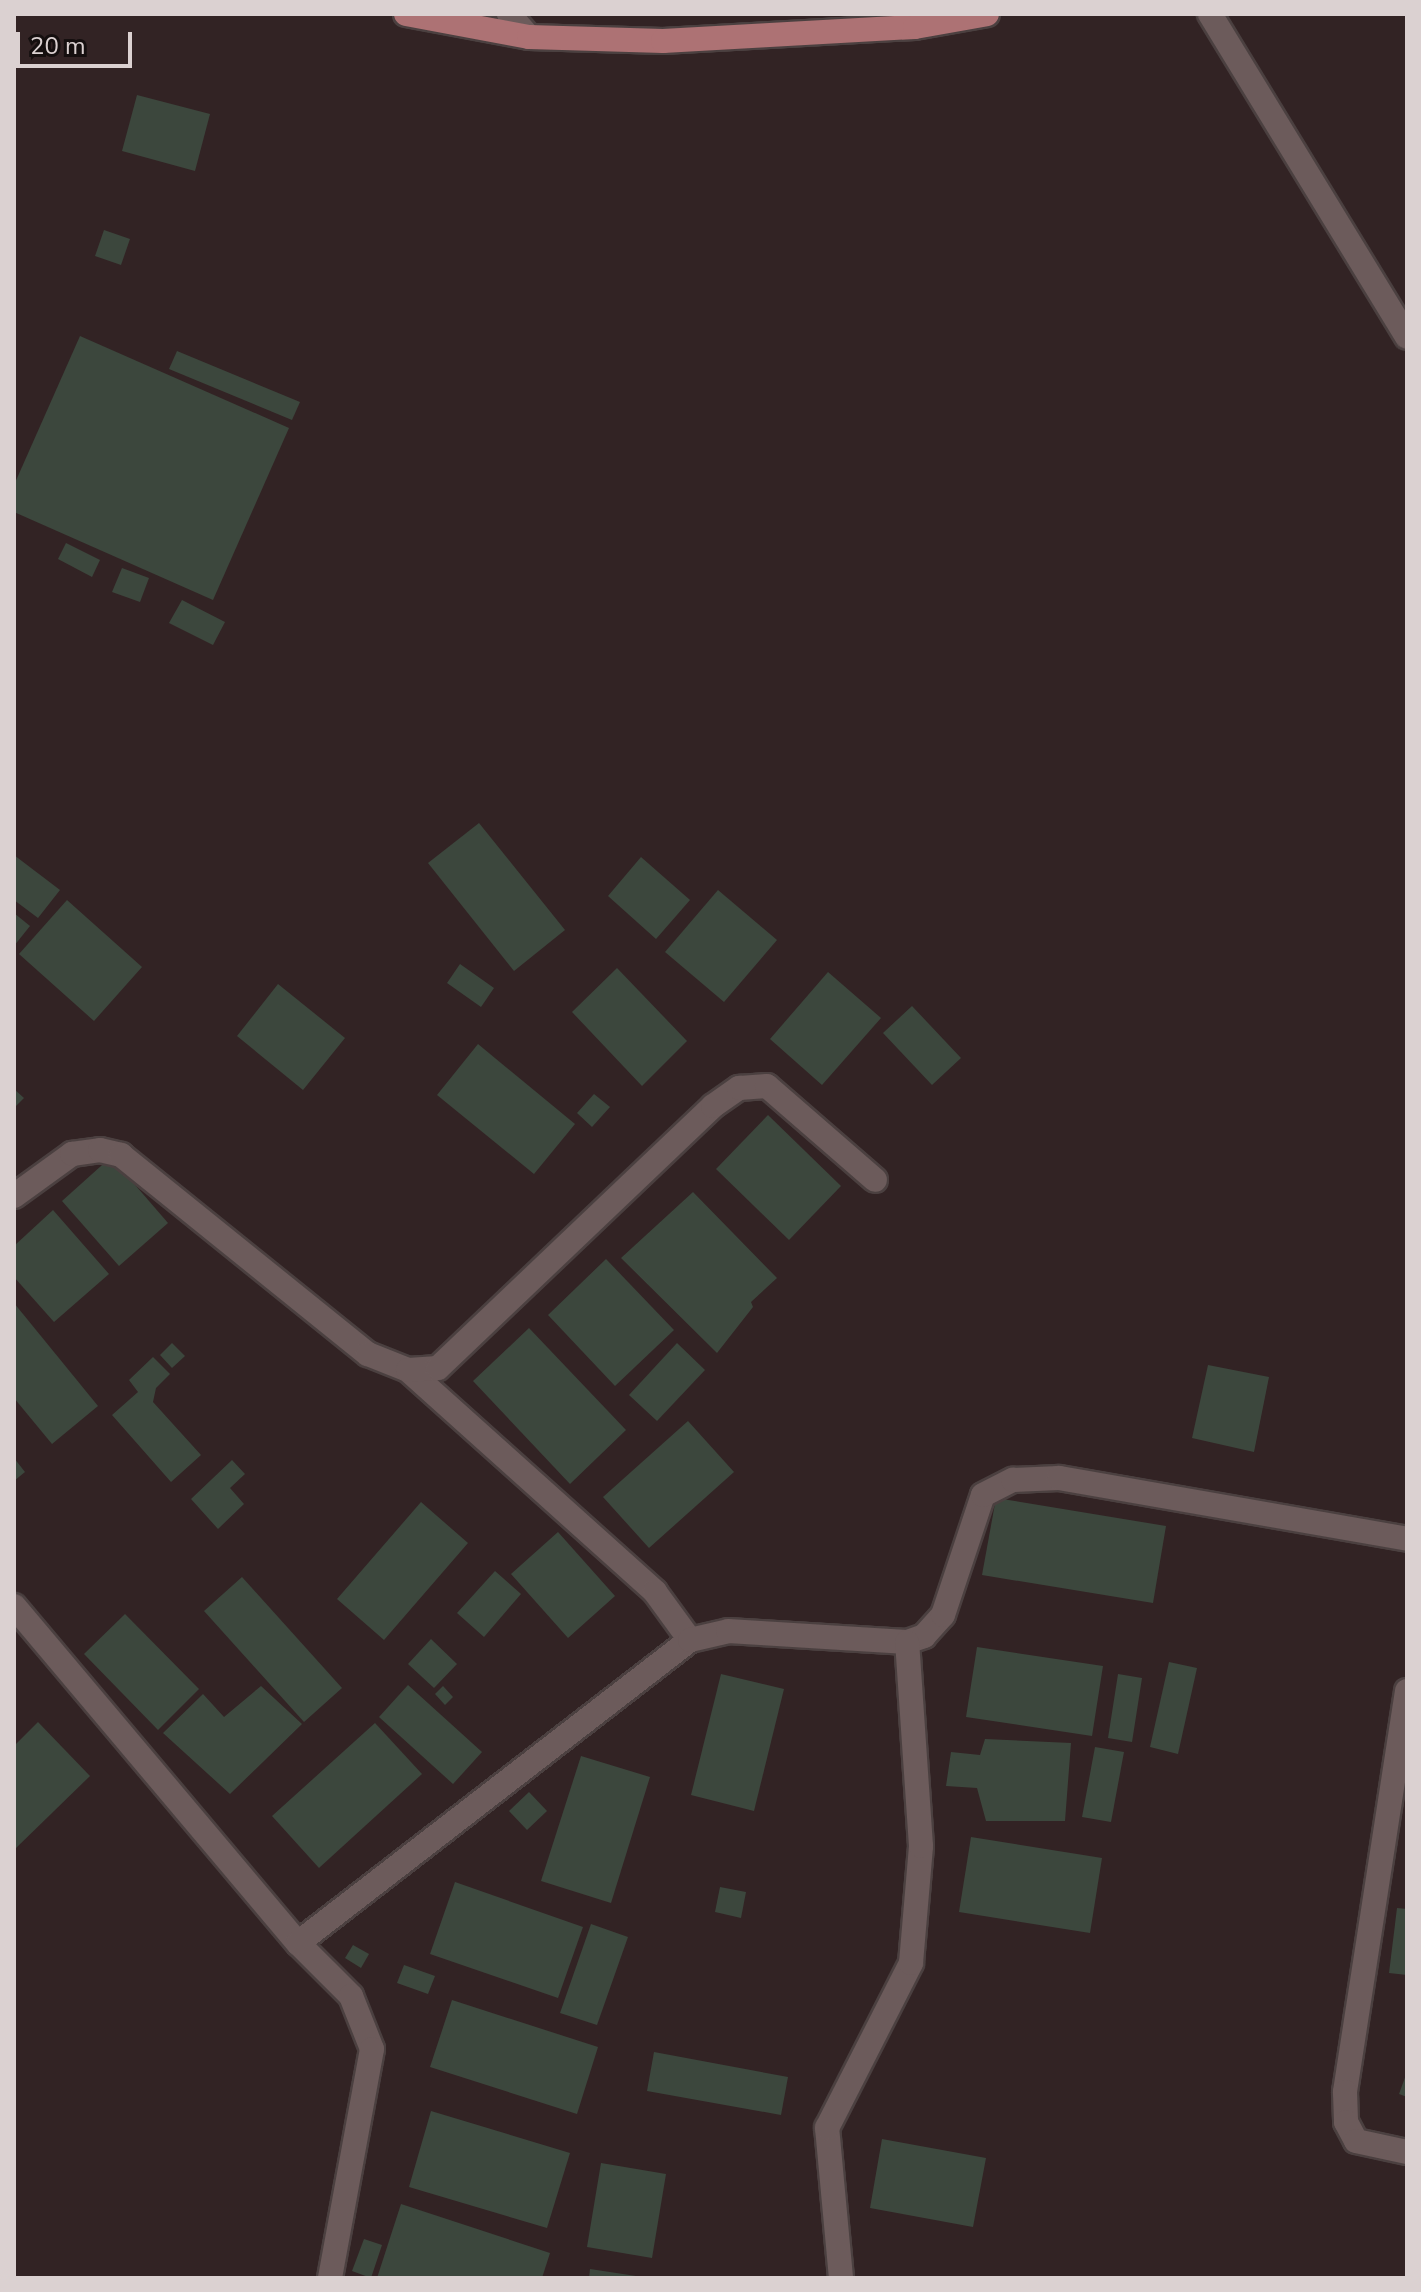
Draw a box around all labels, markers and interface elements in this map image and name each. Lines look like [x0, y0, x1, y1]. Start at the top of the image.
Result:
scale bar [20, 16, 136, 66]
text: 20 m [30, 30, 86, 62]

